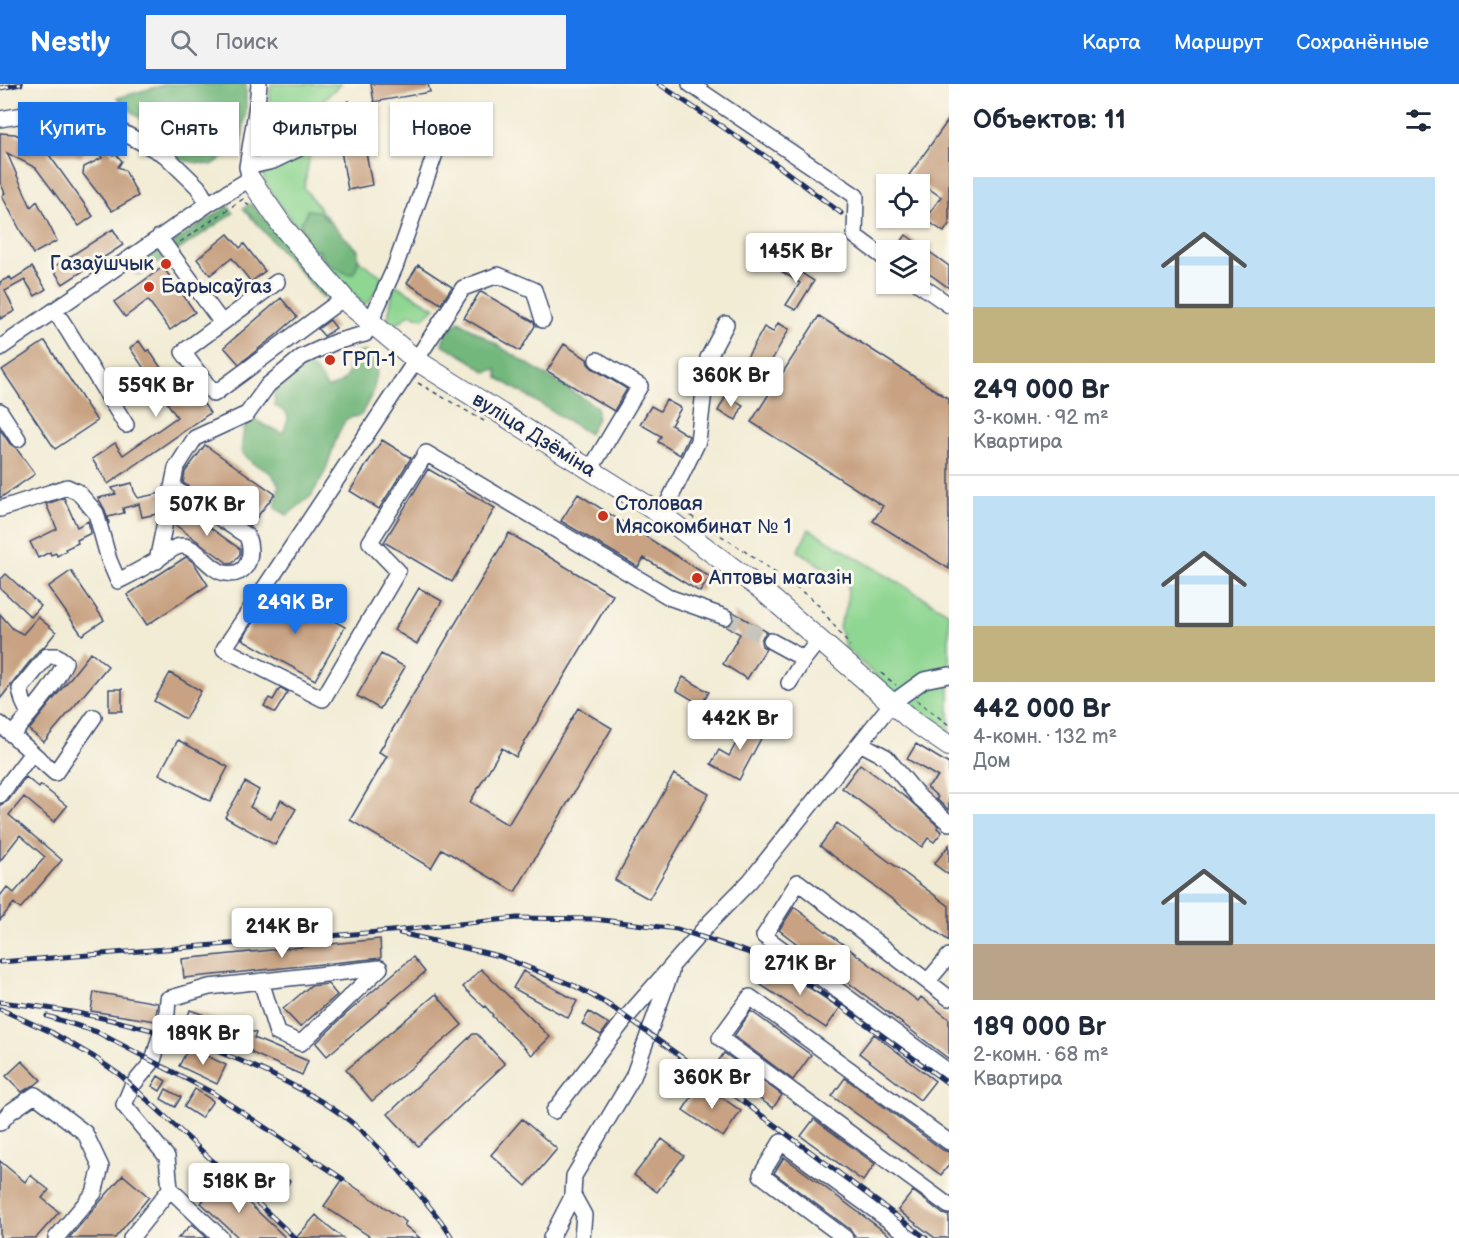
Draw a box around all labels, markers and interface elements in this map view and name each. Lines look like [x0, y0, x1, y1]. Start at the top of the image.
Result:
search box [146, 15, 566, 69]
text: Nestly [30, 26, 110, 59]
icon: search [167, 26, 200, 59]
text: Поиск [215, 29, 278, 56]
text: Карта [1082, 30, 1141, 55]
text: Маршрут [1174, 30, 1263, 55]
text: Сохранённые [1296, 30, 1429, 55]
chip: Купить [18, 102, 127, 156]
chip: Снять [139, 102, 239, 156]
chip: Фильтры [251, 102, 378, 156]
chip: Новое [390, 102, 493, 156]
icon: filters [1402, 104, 1435, 137]
text: Объектов: 11 [973, 105, 1126, 136]
map controls [876, 174, 930, 294]
button: locate [876, 174, 930, 228]
icon: home [1150, 216, 1258, 324]
pin: 145K Br [741, 233, 851, 284]
text: 145K Br [760, 240, 832, 264]
button: layers [876, 240, 930, 294]
place label: Газаўшчык [50, 252, 154, 276]
marker: Газаўшчык [159, 257, 173, 271]
place label: Барысаўгаз [161, 275, 272, 299]
marker: Барысаўгаз [142, 280, 156, 294]
place label: ГРП-1 [342, 348, 396, 372]
marker: ГРП-1 [323, 353, 337, 367]
pin: 360K Br [676, 357, 786, 408]
text: 360K Br [692, 364, 770, 388]
pin: 559K Br [101, 367, 211, 418]
text: 559K Br [118, 374, 194, 398]
text: 249 000 Br [973, 375, 1109, 406]
street label: вуліца Дзёміна [468, 387, 600, 483]
text: 3-комн. · 92 m² [973, 406, 1109, 430]
text: Квартира [973, 430, 1063, 454]
pin: 507K Br [152, 486, 262, 537]
place label: Столовая Мясокомбинат № 1 [615, 492, 792, 539]
text: 507K Br [169, 493, 245, 517]
marker: Столовая Мясокомбинат № 1 [596, 509, 610, 523]
icon: home [1150, 535, 1258, 643]
place label: Аптовы магазін [708, 566, 852, 590]
marker: Аптовы магазін [690, 571, 704, 585]
pin: 249K Br [240, 584, 350, 635]
text: 249K Br [257, 591, 333, 615]
text: 442 000 Br [973, 694, 1111, 725]
pin: 442K Br [685, 700, 795, 751]
text: 442K Br [702, 707, 778, 731]
text: 4-комн. · 132 m² [973, 725, 1117, 749]
text: Дом [973, 749, 1011, 773]
icon: home [1150, 853, 1258, 961]
pin: 214K Br [227, 908, 337, 959]
text: 214K Br [246, 915, 318, 939]
pin: 271K Br [745, 945, 855, 996]
text: 271K Br [764, 952, 836, 976]
text: 189 000 Br [973, 1012, 1106, 1043]
pin: 189K Br [148, 1015, 258, 1066]
text: 189K Br [166, 1022, 240, 1046]
text: 2-комн. · 68 m² [973, 1043, 1109, 1067]
pin: 360K Br [657, 1059, 767, 1110]
text: 360K Br [673, 1066, 751, 1090]
text: Квартира [973, 1067, 1063, 1091]
pin: 518K Br [184, 1163, 294, 1214]
text: 518K Br [202, 1170, 276, 1194]

